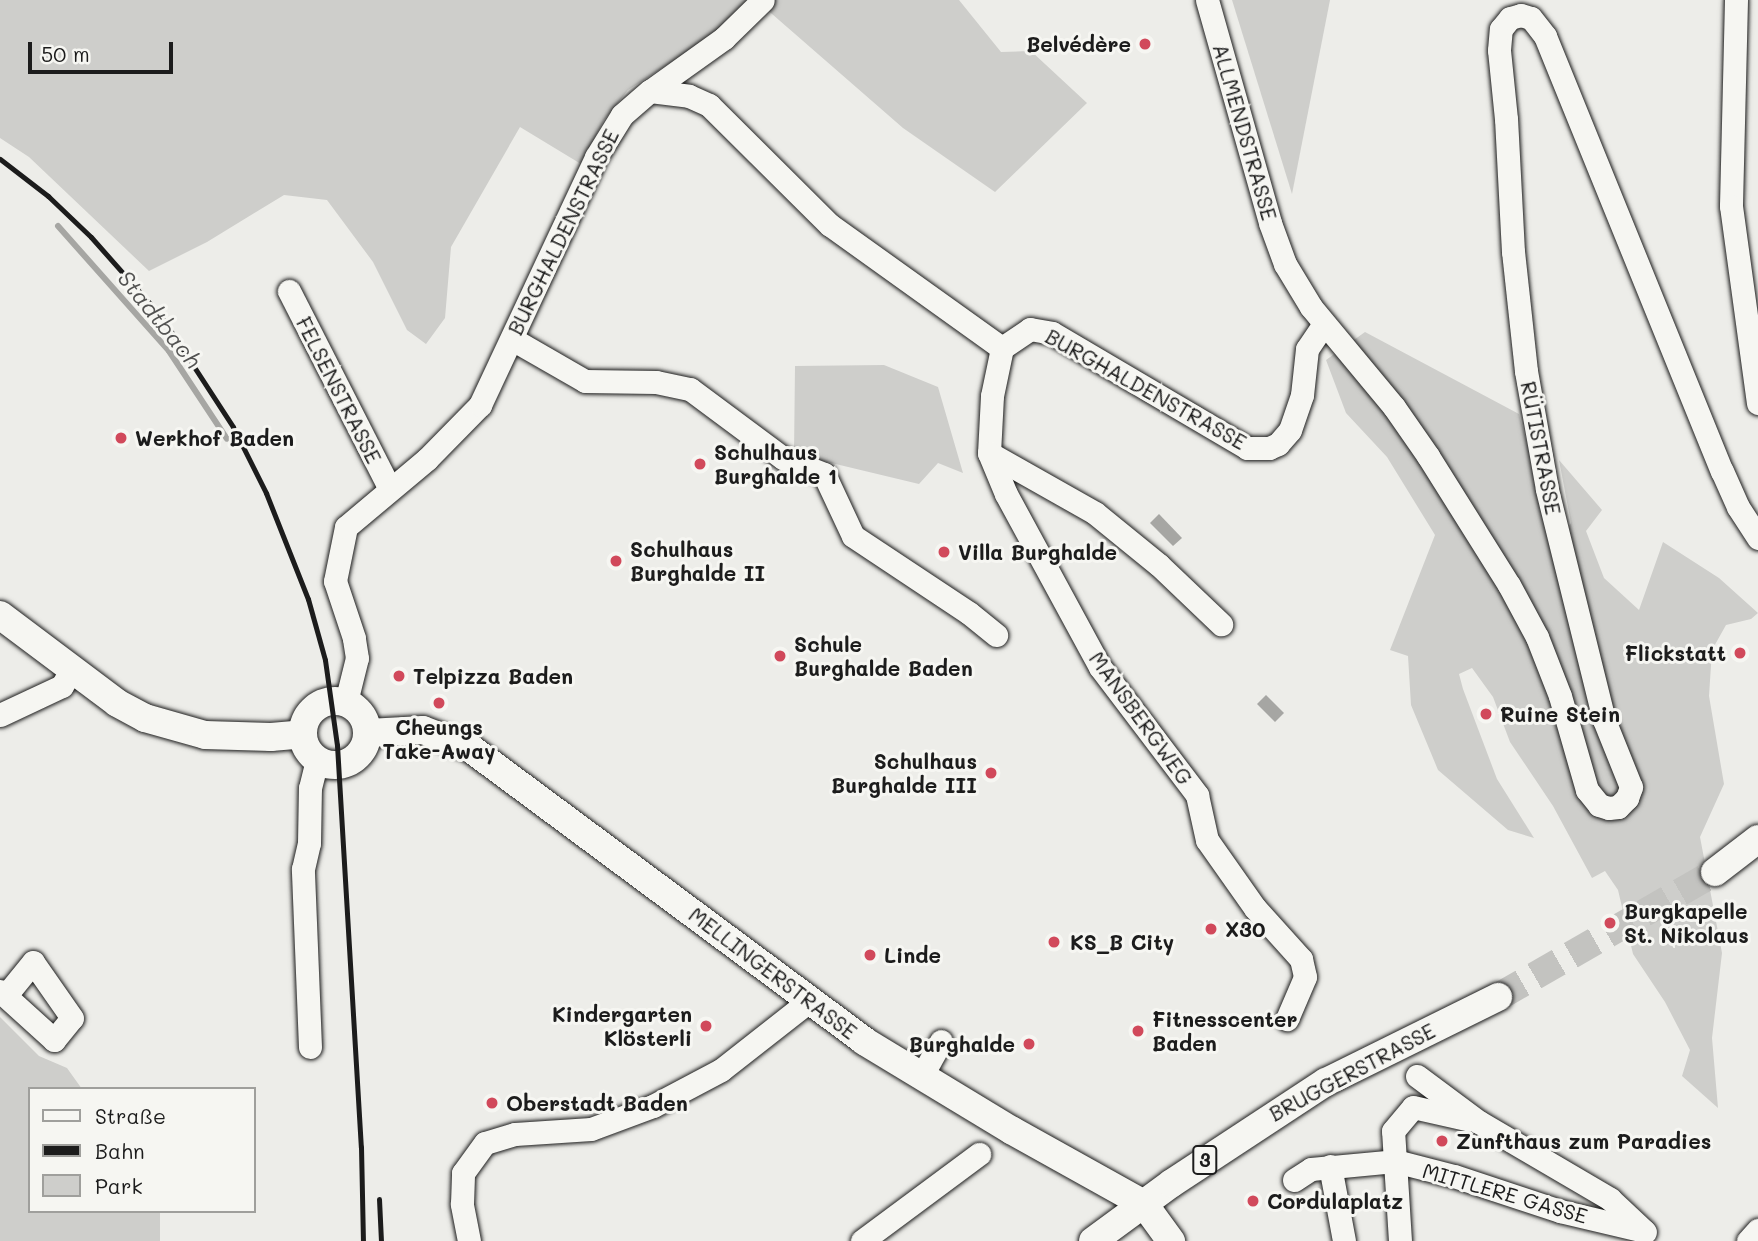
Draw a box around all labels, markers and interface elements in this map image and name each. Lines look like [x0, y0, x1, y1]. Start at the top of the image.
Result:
scale bar [32, 28, 177, 72]
place label: Belvédère [1026, 31, 1131, 57]
marker: Belvédère [1137, 36, 1153, 52]
text: 50 m [41, 40, 90, 67]
street label: ALLMENDSTRASSE [1208, 41, 1282, 223]
street label: BURGHALDENSTRASSE [502, 125, 624, 339]
water label: Stadtbach [112, 265, 208, 373]
street label: FELSENSTRASSE [291, 312, 387, 468]
street label: BURGHALDENSTRASSE [1041, 323, 1251, 455]
street label: RÜTISTRASSE [1516, 379, 1566, 517]
place label: Werkhof Baden [135, 425, 294, 451]
marker: Werkhof Baden [113, 430, 129, 446]
place label: Schulhaus Burghalde 1 [714, 439, 837, 489]
marker: Schulhaus Burghalde 1 [692, 456, 708, 472]
place label: Schulhaus Burghalde II [630, 536, 765, 586]
place label: Villa Burghalde [958, 539, 1117, 565]
marker: Villa Burghalde [936, 544, 952, 560]
marker: Schulhaus Burghalde II [608, 553, 624, 569]
place label: Schule Burghalde Baden [794, 631, 973, 681]
place label: Flickstatt [1624, 640, 1726, 666]
marker: Flickstatt [1732, 645, 1748, 661]
street label: MANSBERGWEG [1084, 646, 1198, 790]
marker: Schule Burghalde Baden [772, 648, 788, 664]
place label: Telpizza Baden [413, 663, 573, 689]
marker: Telpizza Baden [391, 668, 407, 684]
marker: Cheungs Take-Away [431, 695, 447, 711]
place label: Ruine Stein [1500, 701, 1620, 727]
marker: Ruine Stein [1478, 706, 1494, 722]
place label: Cheungs Take-Away [382, 714, 496, 764]
place label: Schulhaus Burghalde III [831, 748, 977, 798]
marker: Schulhaus Burghalde III [983, 765, 999, 781]
place label: Burgkapelle St. Nikolaus [1624, 898, 1749, 948]
street label: MELLINGERSTRASSE [684, 902, 862, 1044]
marker: Burgkapelle St. Nikolaus [1602, 915, 1618, 931]
place label: X30 [1225, 916, 1265, 942]
marker: X30 [1203, 921, 1219, 937]
place label: KS_B City [1070, 929, 1174, 955]
marker: KS_B City [1044, 932, 1064, 952]
place label: Linde [884, 942, 941, 968]
marker: Linde [862, 947, 878, 963]
place label: Kindergarten Klösterli [552, 1001, 692, 1051]
place label: Fitnesscenter Baden [1152, 1006, 1298, 1056]
marker: Kindergarten Klösterli [698, 1018, 714, 1034]
street label: BRUGGERSTRASSE [1265, 1018, 1439, 1126]
marker: Fitnesscenter Baden [1130, 1023, 1146, 1039]
place label: Burghalde [909, 1031, 1015, 1057]
marker: Burghalde [1021, 1036, 1037, 1052]
legend [28, 1087, 256, 1213]
place label: Oberstadt Baden [506, 1090, 688, 1116]
marker: Oberstadt Baden [484, 1095, 500, 1111]
text: Straße [95, 1102, 166, 1129]
place label: Zunfthaus zum Paradies [1456, 1128, 1711, 1154]
marker: Zunfthaus zum Paradies [1434, 1133, 1450, 1149]
text: Bahn [95, 1137, 145, 1164]
road number: 3 [1191, 1144, 1219, 1176]
street label: MITTLERE GASSE [1420, 1157, 1590, 1229]
text: Park [95, 1172, 143, 1199]
place label: Cordulaplatz [1267, 1188, 1403, 1214]
marker: Cordulaplatz [1245, 1193, 1261, 1209]

